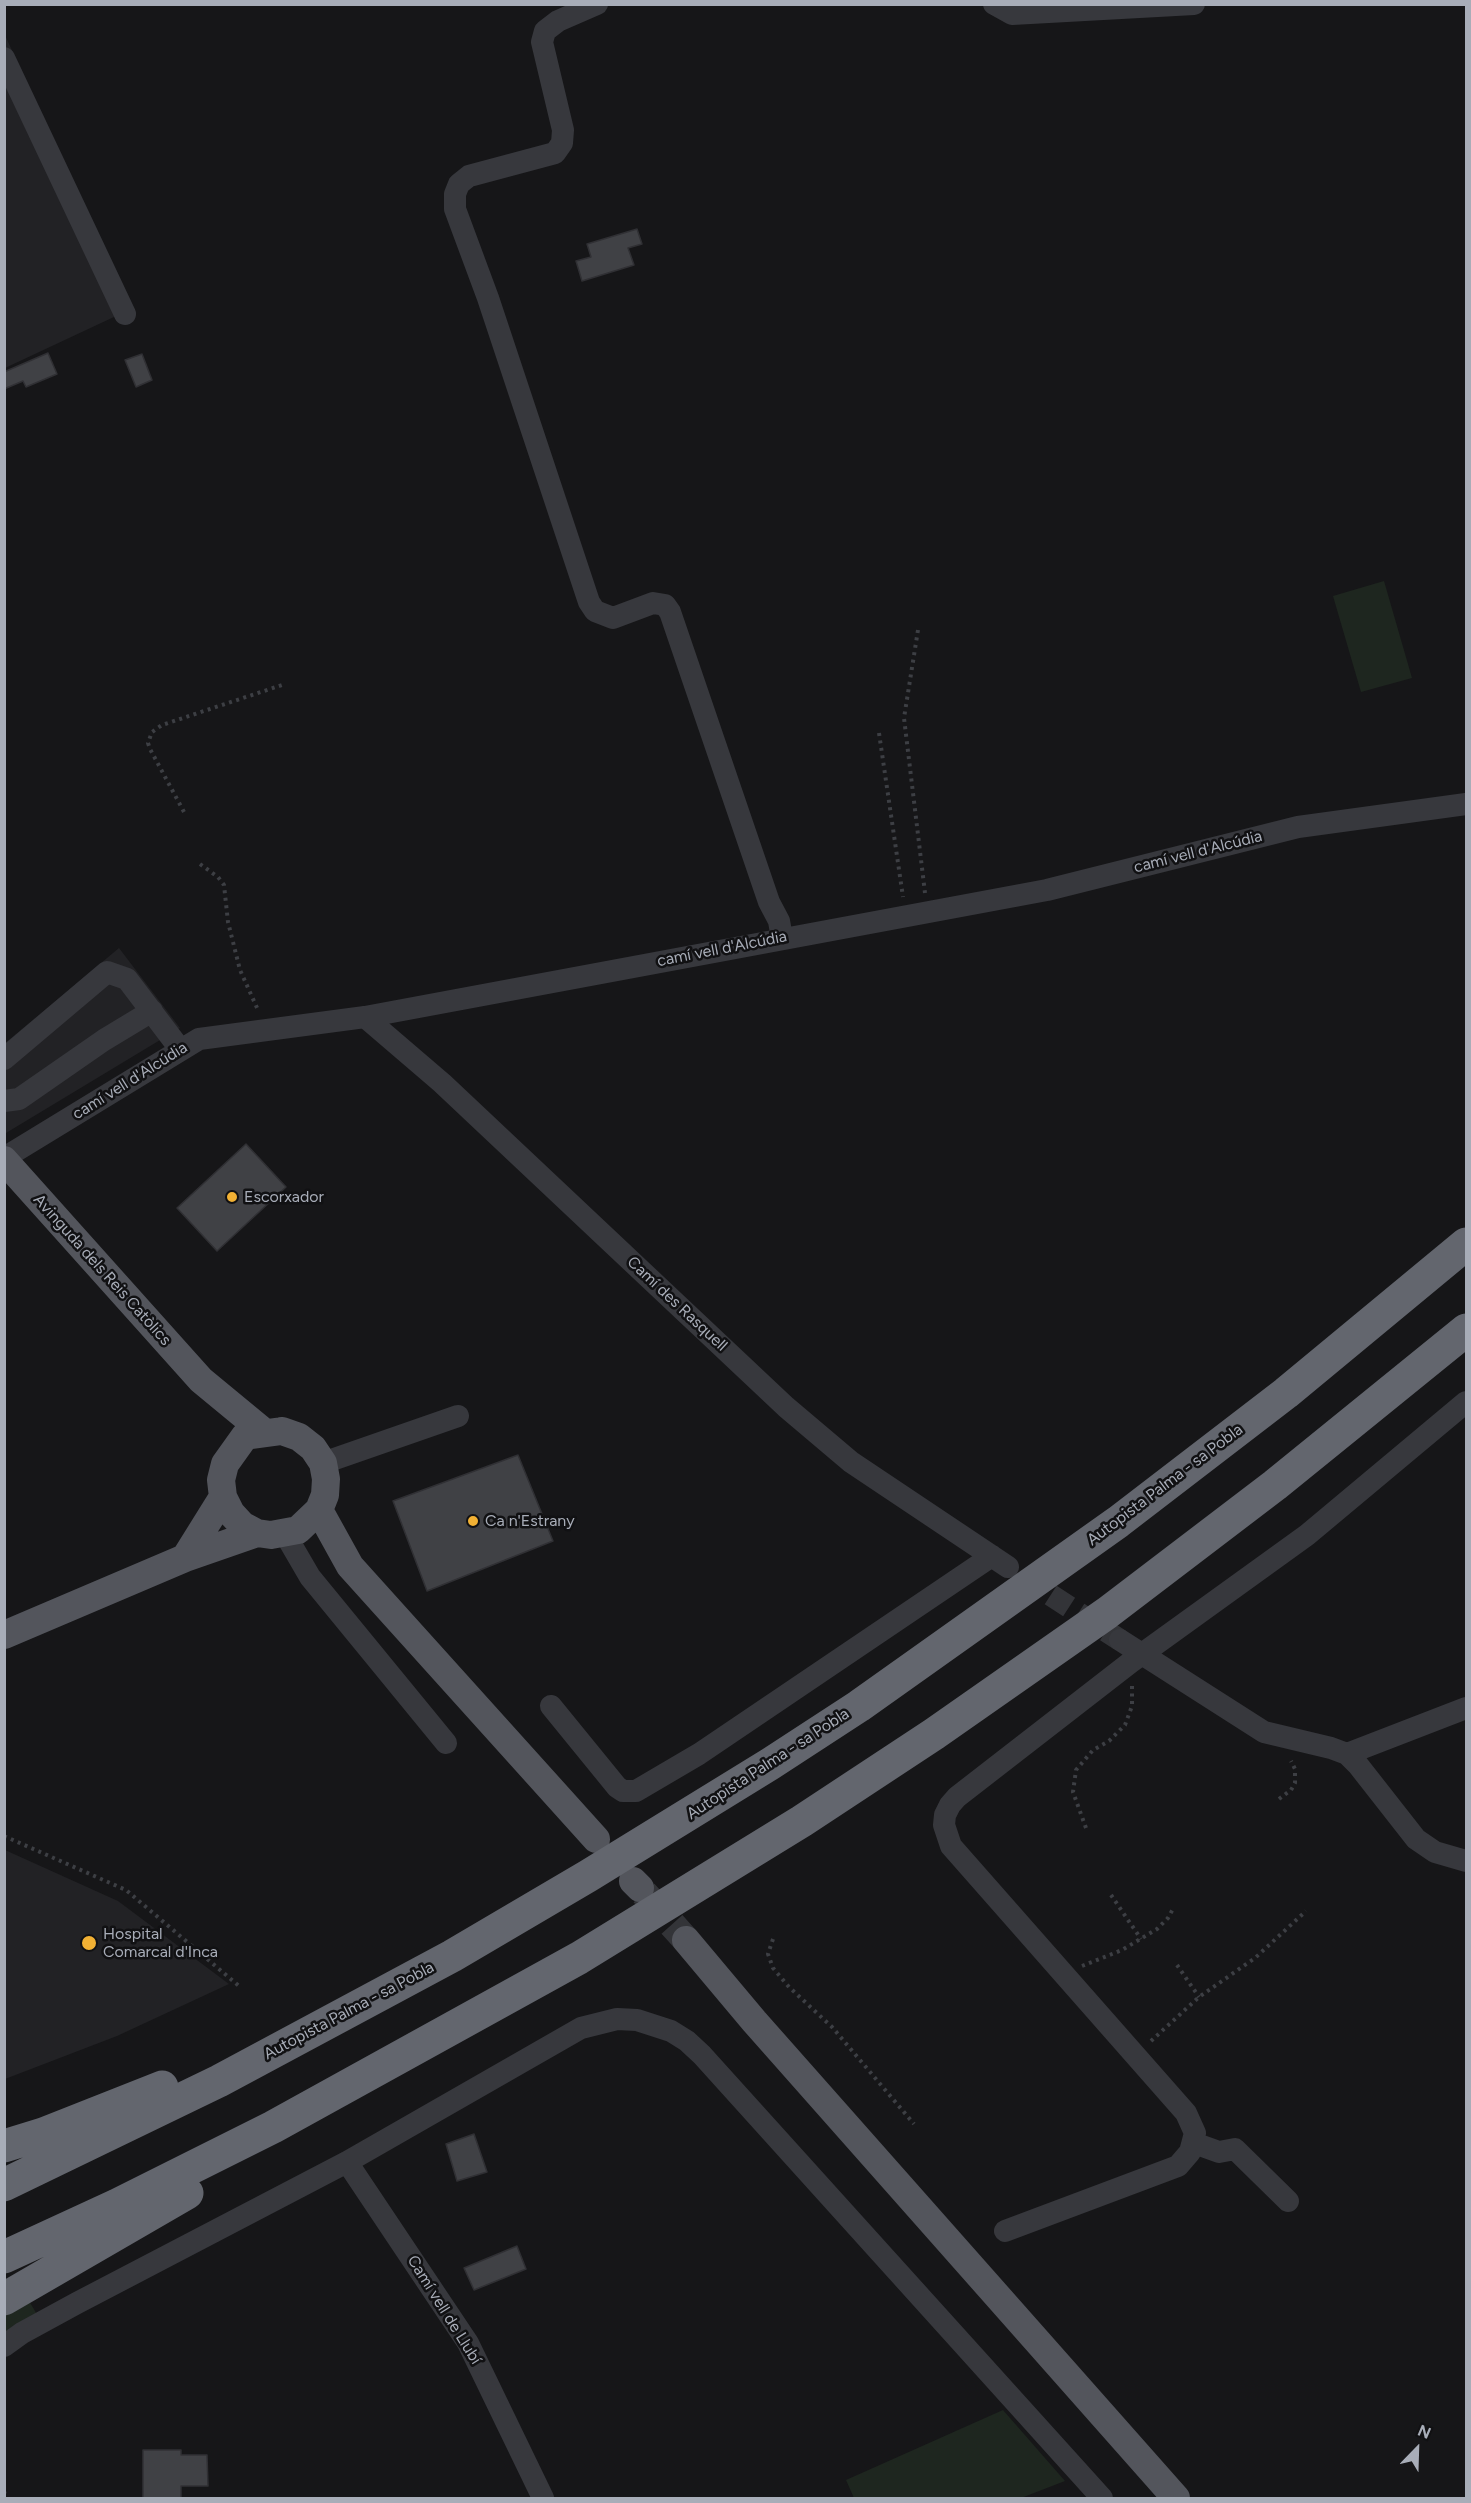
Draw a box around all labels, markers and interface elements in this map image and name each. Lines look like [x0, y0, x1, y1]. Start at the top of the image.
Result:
street label: camí vell d'Alcúdia [1132, 827, 1264, 877]
street label: camí vell d'Alcúdia [656, 927, 788, 971]
street label: camí vell d'Alcúdia [69, 1038, 191, 1124]
place label: Escorxador [244, 1187, 324, 1207]
marker: Escorxador [225, 1190, 239, 1204]
street label: Avinguda dels Reis Catòlics [29, 1191, 175, 1349]
street label: Camí des Rasquell [623, 1253, 731, 1355]
street label: Autopista Palma - sa Pobla [1083, 1420, 1247, 1550]
place label: Ca n'Estrany [485, 1511, 575, 1531]
marker: Ca n'Estrany [466, 1514, 480, 1528]
street label: Autopista Palma - sa Pobla [683, 1704, 853, 1824]
place label: Hospital Comarcal d'Inca [103, 1924, 218, 1962]
marker: Hospital Comarcal d'Inca [80, 1934, 98, 1952]
street label: Autopista Palma - sa Pobla [261, 1958, 437, 2064]
street label: Camí vell de Llubí [403, 2252, 485, 2368]
north arrow [1387, 2419, 1447, 2479]
text: N [1415, 2421, 1434, 2443]

